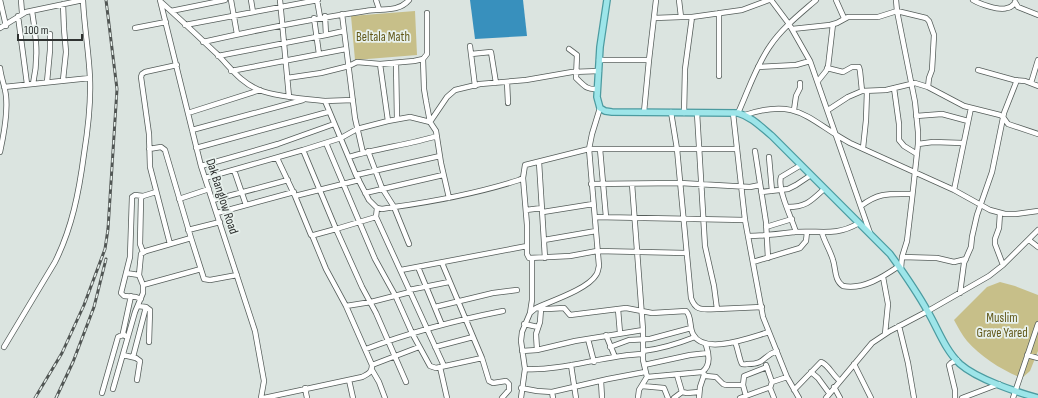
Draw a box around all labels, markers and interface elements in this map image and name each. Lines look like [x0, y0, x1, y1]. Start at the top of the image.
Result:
scale bar [18, 16, 82, 42]
text: 100 m [24, 23, 49, 38]
park label: Beltala Math [356, 29, 410, 45]
street label: Dak Banglow Road [202, 156, 242, 236]
park label: Muslim Grave Yared [976, 310, 1028, 341]

